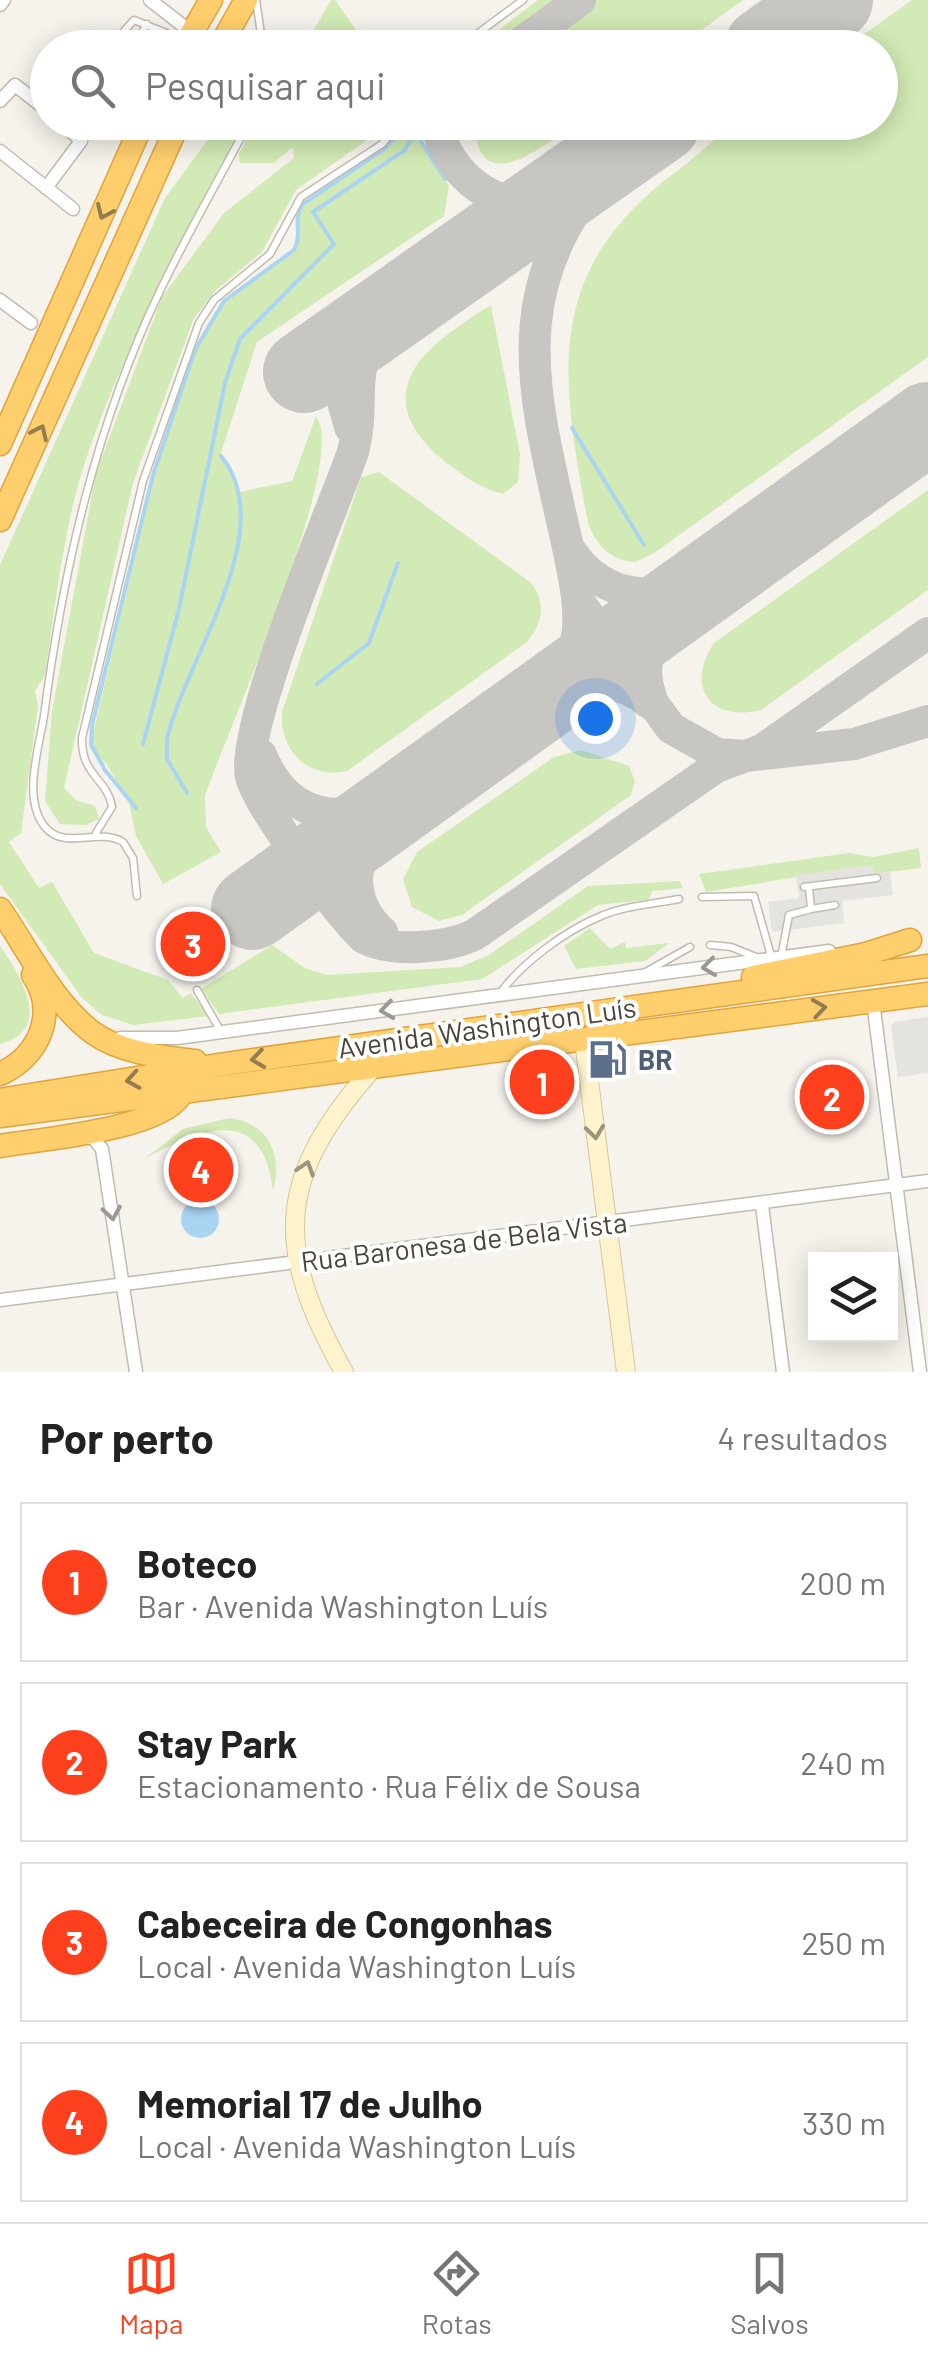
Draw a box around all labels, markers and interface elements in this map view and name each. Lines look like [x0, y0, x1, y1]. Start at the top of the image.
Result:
search box [30, 30, 898, 140]
icon: search [65, 58, 120, 113]
text: Pesquisar aqui [145, 62, 386, 108]
one-way arrow [96, 202, 116, 220]
one-way arrow [28, 424, 48, 442]
your location [570, 693, 621, 744]
pin: 3 [160, 906, 226, 982]
one-way arrow [701, 956, 717, 977]
street label: Avenida Washington Luís [336, 989, 638, 1065]
one-way arrow [379, 998, 396, 1019]
one-way arrow [811, 999, 828, 1020]
fuel station icon: BR [587, 1039, 629, 1081]
place label: BR [638, 1042, 673, 1076]
pin: 1 [510, 1044, 574, 1120]
one-way arrow [249, 1048, 266, 1069]
pin: 2 [800, 1060, 864, 1134]
one-way arrow [125, 1069, 141, 1090]
one-way arrow [584, 1124, 605, 1140]
pin: 4 [168, 1132, 234, 1208]
one-way arrow [294, 1160, 314, 1177]
street label: Rua Baronesa de Bela Vista [299, 1204, 629, 1278]
one-way arrow [101, 1205, 122, 1221]
map controls [808, 1252, 898, 1342]
button: layers [808, 1252, 898, 1342]
text: Por perto [40, 1412, 214, 1462]
text: 4 resultados [718, 1418, 888, 1456]
text: Boteco [137, 1540, 257, 1586]
text: 1 [69, 1563, 80, 1601]
text: 200 m [800, 1563, 886, 1601]
text: Bar · Avenida Washington Luís [137, 1586, 548, 1624]
text: Stay Park [137, 1720, 298, 1766]
text: 2 [66, 1743, 83, 1781]
text: 240 m [800, 1743, 886, 1781]
text: Estacionamento · Rua Félix de Sousa [137, 1766, 641, 1804]
text: Cabeceira de Congonhas [137, 1900, 553, 1946]
text: 3 [66, 1923, 83, 1961]
text: 250 m [801, 1923, 886, 1961]
text: Local · Avenida Washington Luís [137, 1946, 576, 1984]
text: Memorial 17 de Julho [137, 2080, 483, 2126]
text: 4 [65, 2103, 84, 2141]
text: 330 m [802, 2103, 886, 2141]
text: Local · Avenida Washington Luís [137, 2126, 576, 2164]
tab: Mapa [119, 2246, 183, 2340]
tab: Rotas [422, 2246, 492, 2340]
tab: Salvos [730, 2246, 809, 2340]

